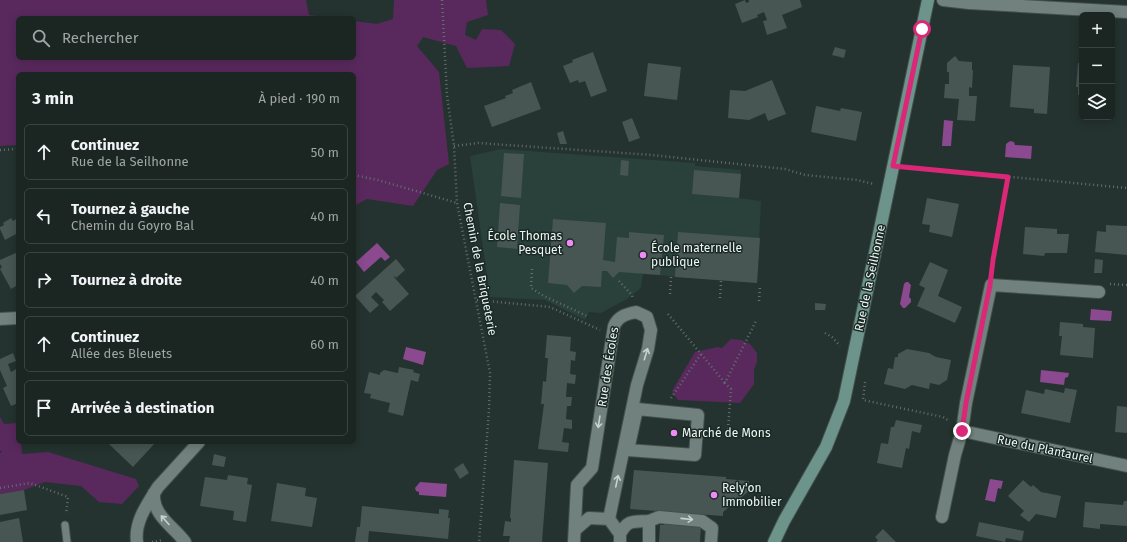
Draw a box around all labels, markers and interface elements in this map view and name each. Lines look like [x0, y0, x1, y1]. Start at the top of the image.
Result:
map controls [1079, 12, 1115, 120]
button: + [1079, 12, 1115, 48]
search box [16, 16, 356, 60]
route start [913, 20, 931, 38]
icon: search [30, 27, 52, 49]
text: Rechercher [62, 29, 138, 47]
button: − [1079, 48, 1115, 84]
button: layers [1079, 84, 1115, 120]
text: 3 min [32, 88, 74, 109]
text: À pied · 190 m [259, 91, 340, 106]
text: Continuez [71, 136, 139, 154]
icon: ahead [33, 141, 55, 163]
text: 50 m [311, 145, 339, 160]
text: Rue de la Seilhonne [71, 154, 189, 169]
text: Tournez à gauche [71, 200, 190, 218]
street label: Chemin de la Briqueterie [460, 201, 500, 337]
icon: left [33, 205, 55, 227]
text: 40 m [310, 209, 339, 224]
text: Chemin du Goyro Bal [71, 218, 194, 233]
street label: Rue de la Seilhonne [852, 223, 888, 333]
place label: École Thomas Pesquet [488, 228, 563, 257]
marker: École Thomas Pesquet [565, 238, 575, 248]
place label: École maternelle publique [651, 240, 742, 269]
marker: École maternelle publique [638, 250, 648, 260]
icon: right [33, 269, 55, 291]
text: Tournez à droite [71, 271, 182, 289]
text: 40 m [310, 273, 339, 288]
street label: Rue des Écoles [594, 325, 621, 408]
text: Continuez [71, 328, 139, 346]
icon: ahead [33, 333, 55, 355]
text: 60 m [310, 337, 339, 352]
text: Allée des Bleuets [71, 346, 172, 361]
one-way arrow [643, 348, 650, 361]
icon: arrive [33, 397, 55, 419]
text: Arrivée à destination [71, 399, 214, 417]
one-way arrow [595, 415, 603, 428]
route end [953, 422, 971, 440]
place label: Marché de Mons [682, 426, 771, 440]
marker: Marché de Mons [669, 428, 679, 438]
street label: Rue du Plantaurel [996, 432, 1094, 466]
one-way arrow [613, 475, 621, 488]
place label: Rely'on Immobilier [722, 481, 782, 509]
marker: Rely'on Immobilier [709, 490, 719, 500]
one-way arrow [161, 515, 170, 525]
one-way arrow [680, 516, 693, 523]

